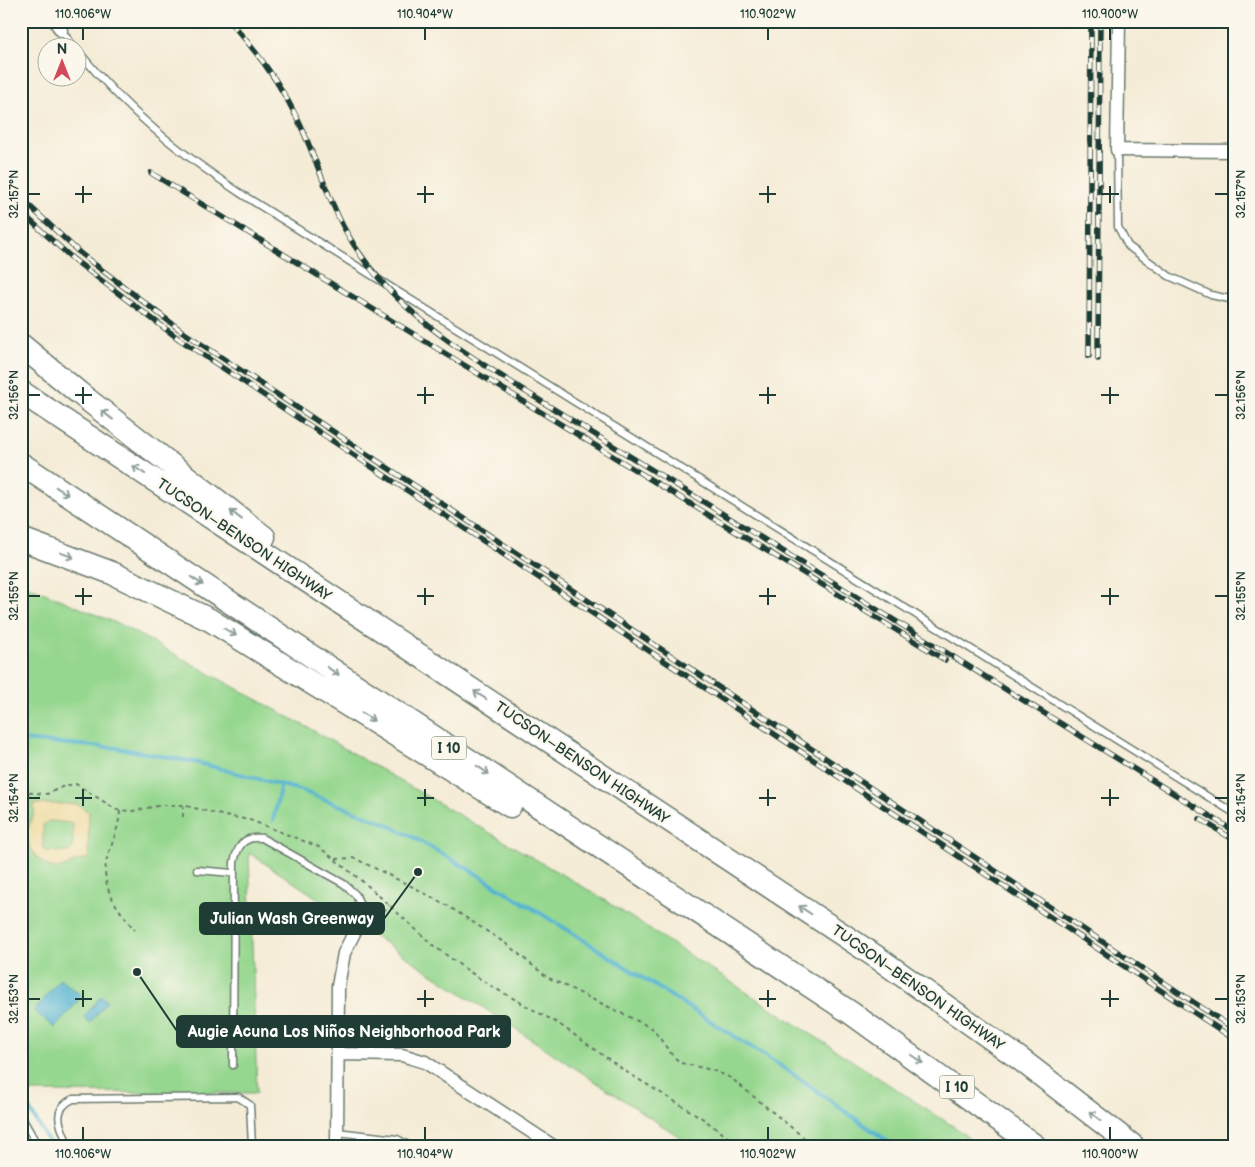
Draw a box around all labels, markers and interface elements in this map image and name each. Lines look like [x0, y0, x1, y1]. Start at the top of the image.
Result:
text: 110.906°W [55, 7, 111, 22]
text: 110.904°W [397, 7, 453, 22]
text: 110.902°W [740, 7, 796, 22]
text: 110.900°W [1082, 7, 1138, 22]
north arrow [38, 38, 88, 88]
text: N [57, 41, 67, 58]
text: 32.157°N [7, 170, 22, 218]
text: 32.157°N [1234, 170, 1249, 218]
text: 32.156°N [7, 370, 22, 420]
text: 32.156°N [1234, 370, 1249, 420]
one-way arrow [101, 410, 114, 421]
one-way arrow [132, 465, 146, 475]
street label: TUCSON–BENSON HIGHWAY [153, 474, 335, 606]
one-way arrow [55, 486, 69, 496]
one-way arrow [229, 510, 243, 520]
one-way arrow [59, 551, 74, 560]
text: 32.155°N [7, 571, 22, 621]
text: 32.155°N [1234, 571, 1249, 621]
one-way arrow [190, 576, 204, 586]
one-way arrow [222, 627, 236, 637]
one-way arrow [326, 665, 340, 676]
one-way arrow [473, 690, 487, 701]
street label: TUCSON–BENSON HIGHWAY [491, 697, 673, 829]
one-way arrow [361, 712, 375, 722]
road number: I 10 [432, 736, 466, 760]
one-way arrow [476, 765, 490, 775]
text: 32.154°N [7, 773, 22, 823]
text: 32.154°N [1234, 773, 1249, 823]
callout: Julian Wash Greenway [200, 903, 384, 934]
one-way arrow [799, 905, 813, 915]
text: Julian Wash Greenway [210, 910, 374, 929]
street label: TUCSON–BENSON HIGHWAY [828, 921, 1008, 1055]
text: 32.153°N [7, 974, 22, 1024]
text: 32.153°N [1234, 974, 1249, 1024]
callout: Augie Acuna Los Niños Neighborhood Park [177, 1016, 510, 1047]
text: Augie Acuna Los Niños Neighborhood Park [187, 1023, 501, 1042]
one-way arrow [910, 1054, 924, 1064]
road number: I 10 [940, 1076, 974, 1098]
one-way arrow [1089, 1110, 1102, 1121]
text: 110.906°W [55, 1147, 111, 1162]
text: 110.904°W [397, 1147, 453, 1162]
text: 110.902°W [740, 1147, 796, 1162]
text: 110.900°W [1082, 1147, 1138, 1162]

